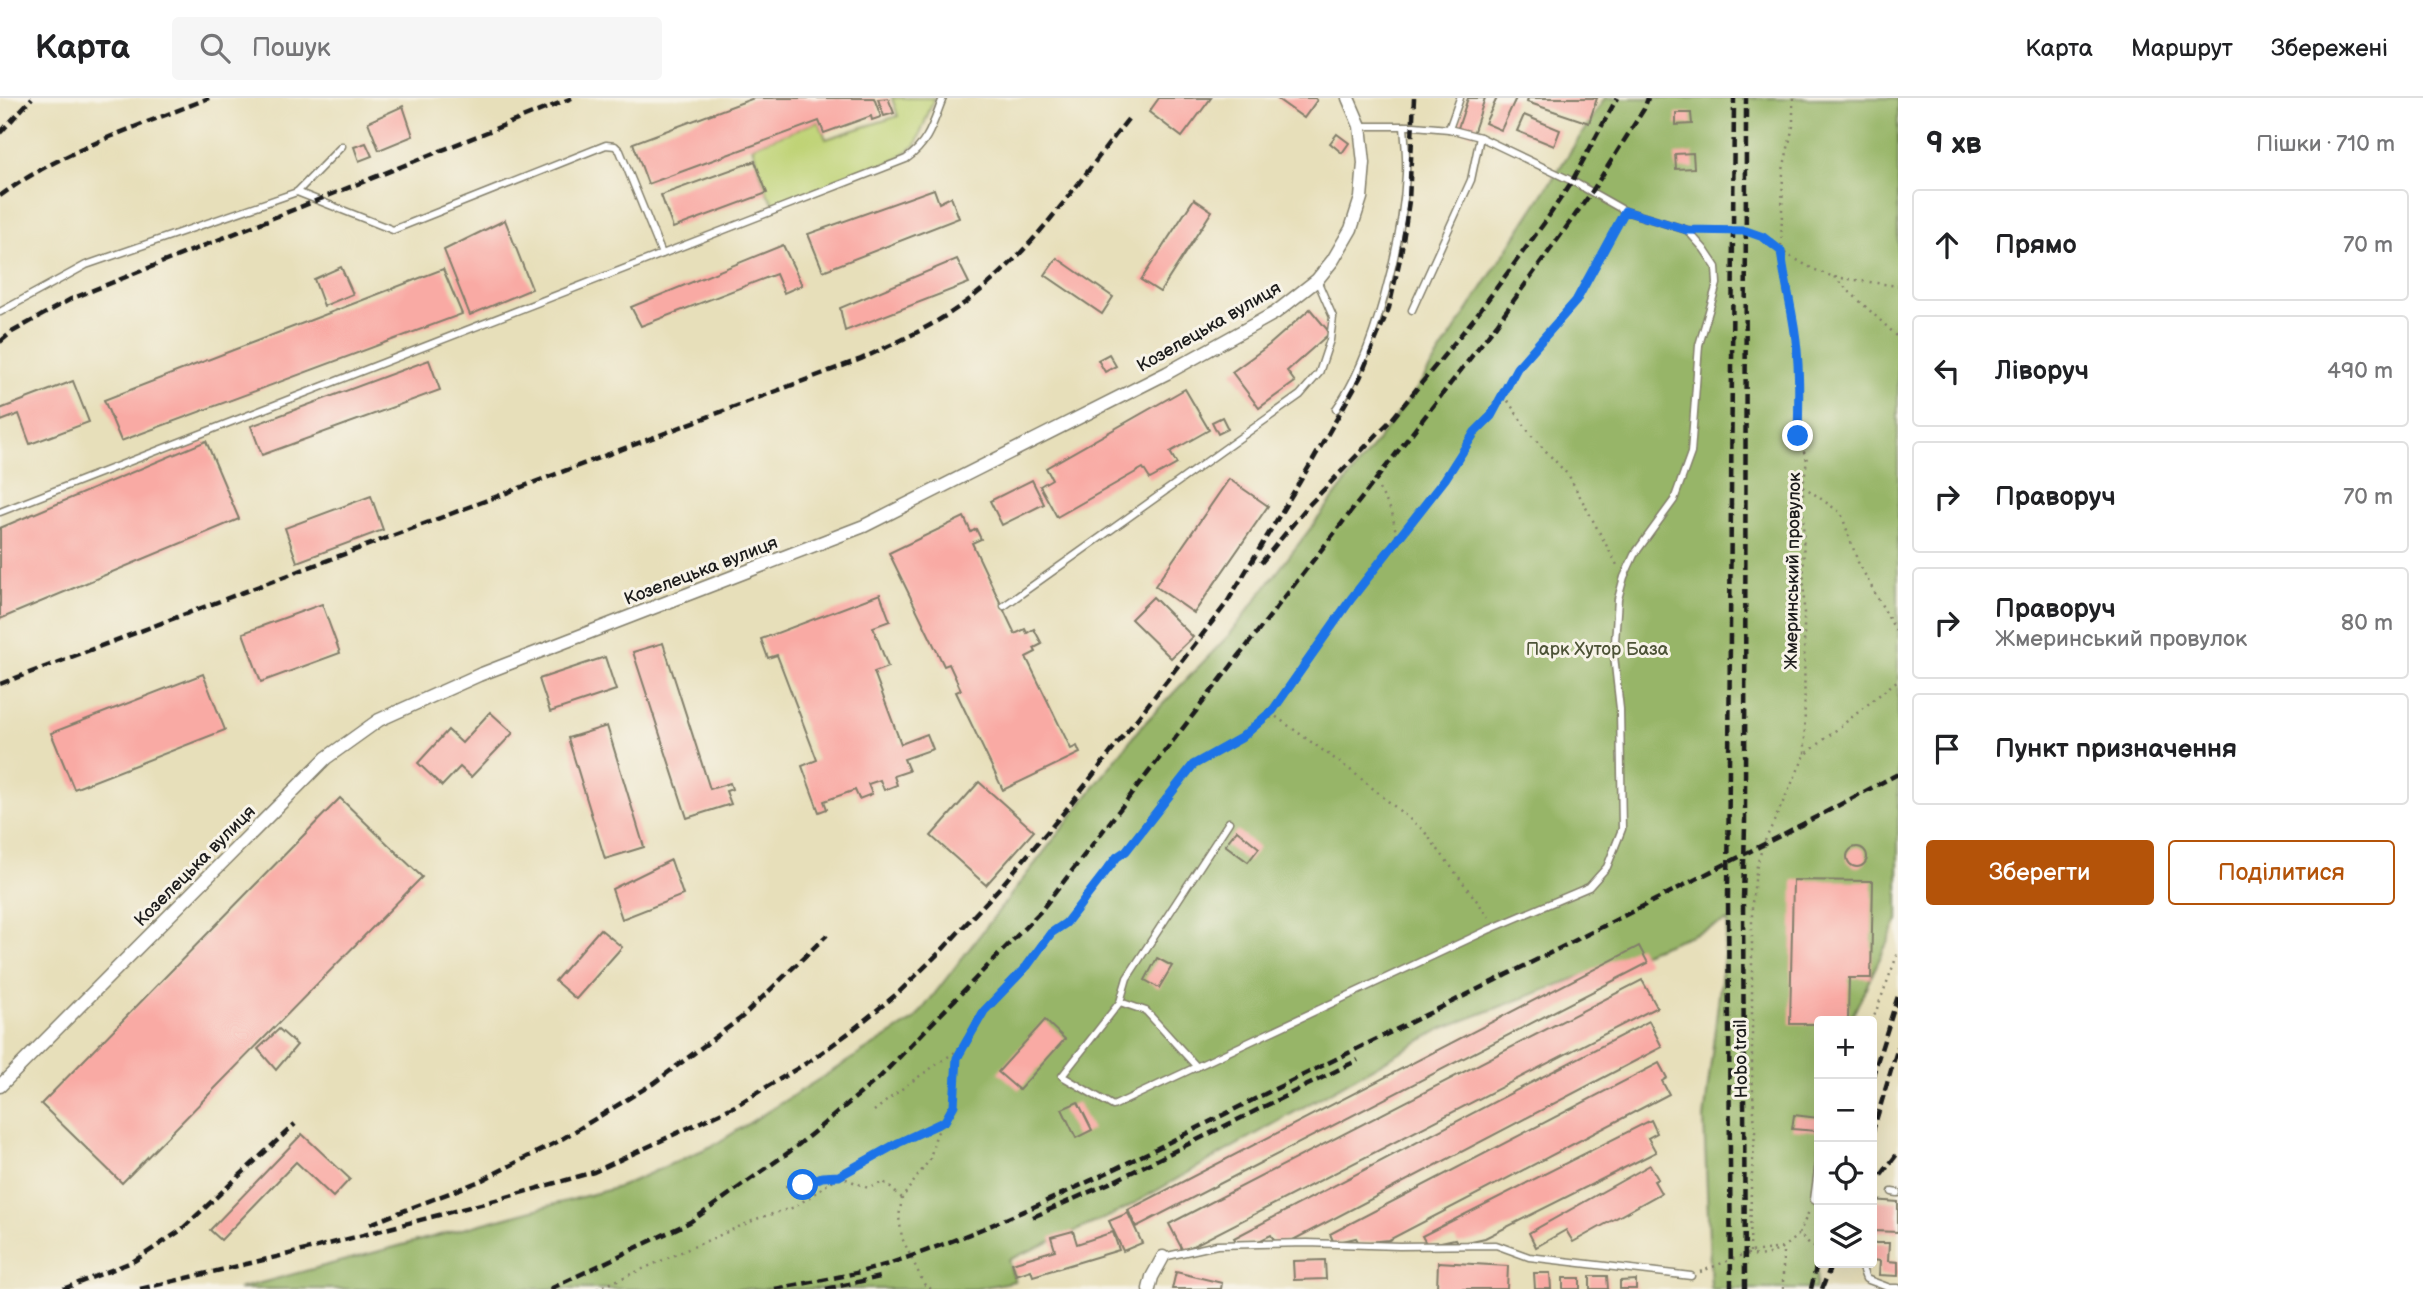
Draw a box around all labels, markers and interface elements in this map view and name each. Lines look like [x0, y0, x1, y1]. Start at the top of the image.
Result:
search box [172, 17, 662, 80]
text: Карта [35, 28, 130, 68]
icon: search [196, 29, 234, 67]
text: Пошук [252, 33, 331, 64]
text: Карта [2025, 34, 2093, 63]
text: Маршрут [2131, 34, 2233, 63]
text: Збережені [2271, 34, 2388, 63]
text: 9 хв [1926, 126, 1982, 162]
text: Пішки · 710 m [2256, 130, 2395, 158]
icon: ahead [1928, 226, 1966, 264]
text: Прямо [1995, 230, 2077, 261]
text: 70 m [2343, 231, 2393, 259]
street label: Козелецька вулиця [1133, 277, 1285, 377]
icon: left [1928, 352, 1966, 390]
text: Ліворуч [1995, 356, 2089, 387]
text: 490 m [2327, 357, 2393, 385]
route end [1782, 420, 1813, 451]
street label: Жмеринський провулок [1781, 472, 1805, 670]
icon: right [1928, 478, 1966, 516]
text: Праворуч [1995, 482, 2116, 513]
text: 70 m [2343, 483, 2393, 511]
street label: Козелецька вулиця [621, 532, 781, 610]
text: Праворуч [1995, 594, 2116, 625]
icon: right [1928, 604, 1966, 642]
text: 80 m [2341, 609, 2393, 637]
text: Жмеринський провулок [1995, 625, 2247, 653]
park label: Парк Хутор База [1526, 639, 1669, 660]
icon: arrive [1928, 730, 1966, 768]
text: Пункт призначення [1995, 734, 2237, 765]
street label: Козелецька вулиця [130, 801, 260, 931]
button: Зберегти [1926, 840, 2154, 905]
button: Поділитися [2168, 840, 2395, 905]
map controls [1814, 1016, 1877, 1268]
button: + [1814, 1016, 1877, 1079]
street label: Hobo trail [1730, 1019, 1752, 1099]
button: − [1814, 1079, 1877, 1142]
button: locate [1814, 1142, 1877, 1205]
route start [787, 1169, 818, 1200]
button: layers [1814, 1205, 1877, 1268]

